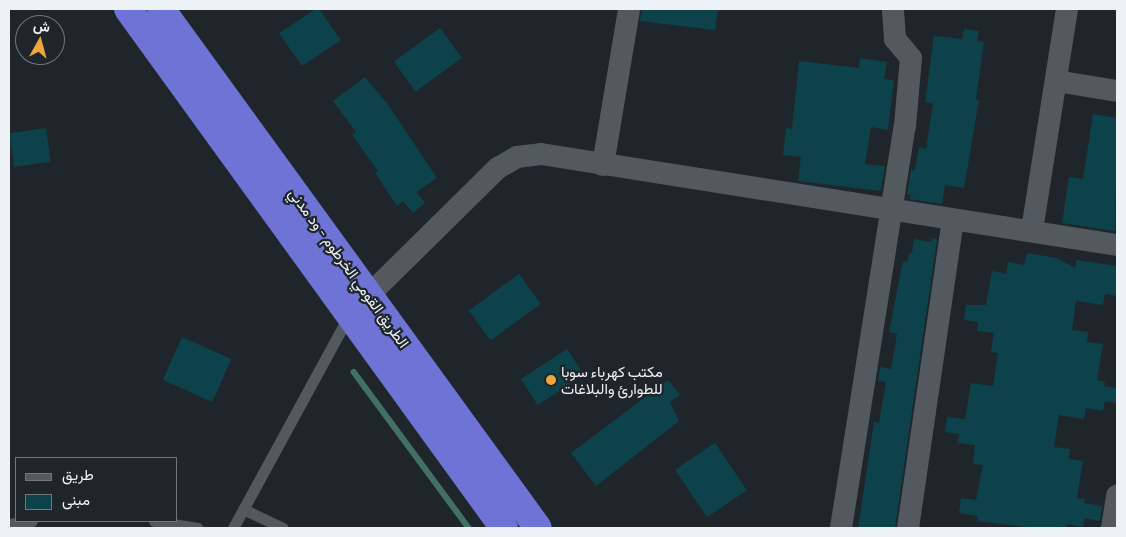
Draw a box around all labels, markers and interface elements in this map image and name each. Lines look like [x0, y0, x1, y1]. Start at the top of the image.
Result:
north arrow [15, 15, 65, 65]
text: ش [32, 16, 51, 35]
street label: الطريق القومي الخرطوم - ود مدني [285, 185, 413, 351]
place label: مكتب كهرباء سوبا للطوارئ والبلاغات [561, 362, 663, 397]
marker: مكتب كهرباء سوبا للطوارئ والبلاغات [545, 374, 557, 386]
legend [15, 457, 178, 522]
text: طريق [62, 465, 94, 483]
text: مبنى [62, 490, 90, 508]

